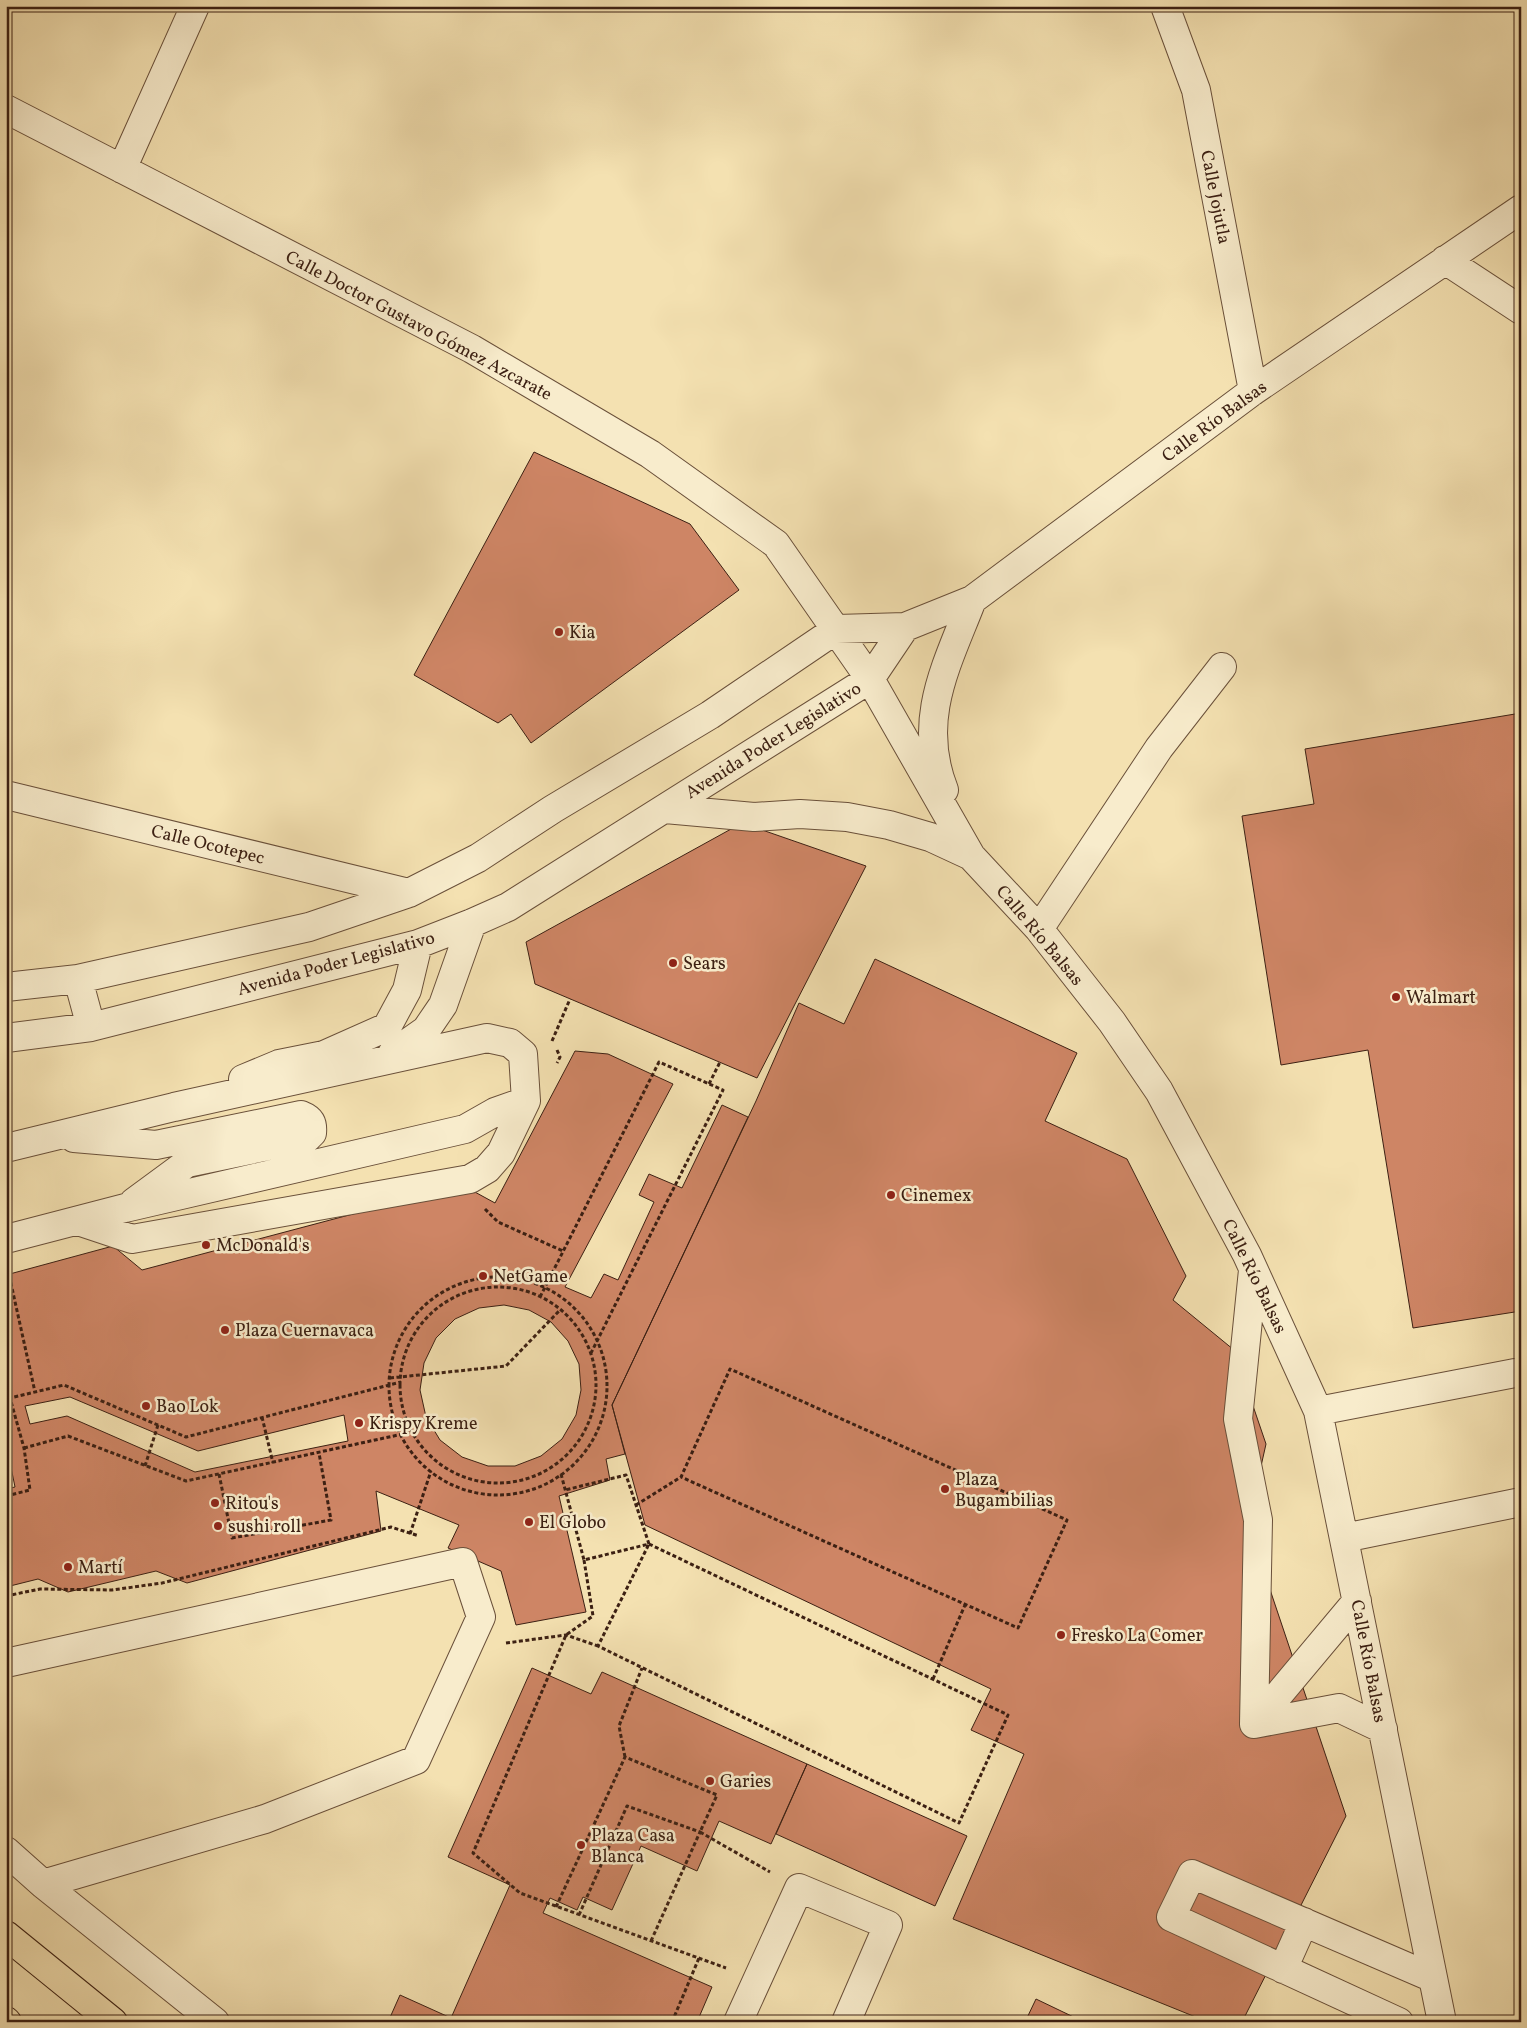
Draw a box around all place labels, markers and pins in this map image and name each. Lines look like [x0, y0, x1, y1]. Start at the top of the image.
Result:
place label: Kia [569, 621, 596, 646]
marker: Kia [553, 626, 565, 638]
place label: Sears [683, 952, 726, 977]
marker: Sears [667, 957, 679, 969]
place label: Walmart [1406, 986, 1476, 1011]
marker: Walmart [1390, 991, 1402, 1003]
place label: Cinemex [901, 1184, 971, 1209]
marker: Cinemex [885, 1189, 897, 1201]
place label: McDonald's [216, 1234, 310, 1259]
marker: McDonald's [200, 1239, 212, 1251]
place label: NetGame [493, 1265, 568, 1290]
marker: NetGame [477, 1270, 489, 1282]
place label: Plaza Cuernavaca [235, 1319, 374, 1344]
marker: Plaza Cuernavaca [219, 1324, 231, 1336]
place label: Bao Lok [156, 1395, 219, 1420]
marker: Bao Lok [140, 1400, 152, 1412]
place label: Krispy Kreme [369, 1412, 478, 1437]
marker: Krispy Kreme [353, 1417, 365, 1429]
place label: Plaza Bugambilias [955, 1468, 1053, 1514]
marker: Plaza Bugambilias [939, 1483, 951, 1495]
place label: Ritou's [225, 1492, 279, 1517]
marker: Ritou's [209, 1497, 221, 1509]
place label: El Globo [539, 1511, 606, 1536]
place label: sushi roll [228, 1515, 301, 1540]
marker: El Globo [523, 1516, 535, 1528]
marker: sushi roll [212, 1520, 224, 1532]
place label: Martí [78, 1556, 124, 1581]
marker: Martí [62, 1561, 74, 1573]
place label: Fresko La Comer [1071, 1624, 1203, 1649]
marker: Fresko La Comer [1055, 1629, 1067, 1641]
place label: Garies [720, 1770, 771, 1795]
marker: Garies [704, 1775, 716, 1787]
place label: Plaza Casa Blanca [591, 1824, 675, 1870]
marker: Plaza Casa Blanca [575, 1839, 587, 1851]

